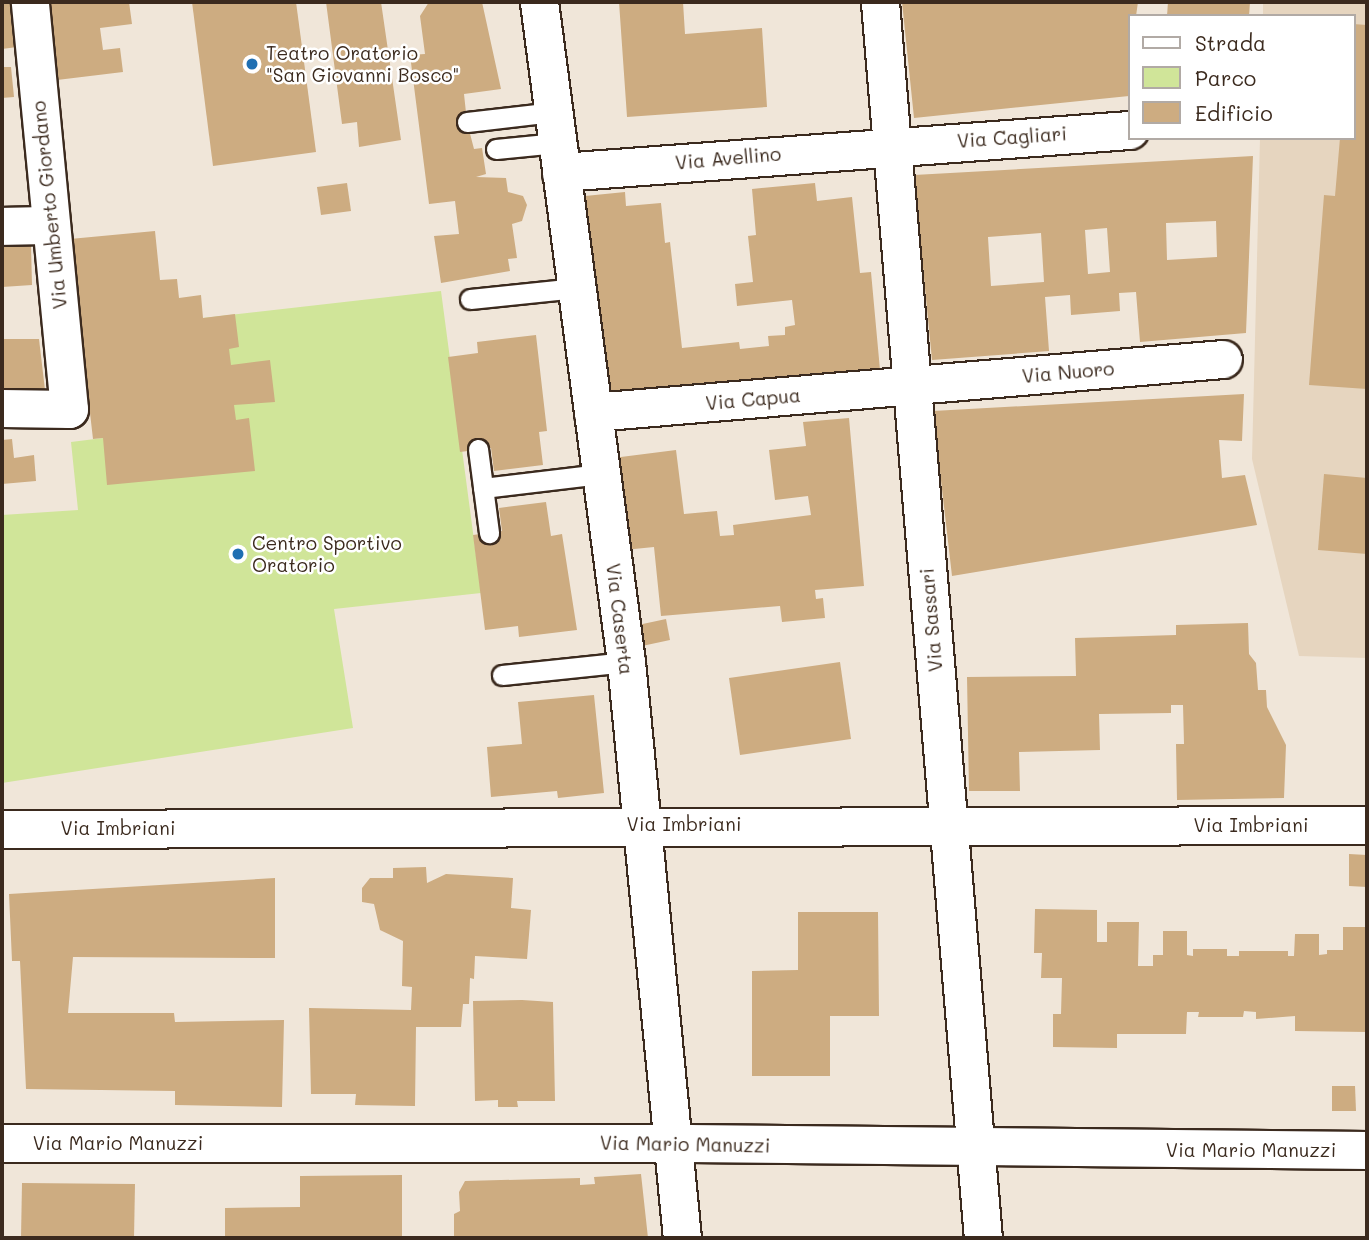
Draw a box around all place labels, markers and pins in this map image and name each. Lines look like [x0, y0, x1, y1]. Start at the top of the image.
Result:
place label: Teatro Oratorio "San Giovanni Bosco" [266, 42, 459, 86]
marker: Teatro Oratorio "San Giovanni Bosco" [244, 56, 260, 72]
place label: Centro Sportivo Oratorio [252, 532, 402, 576]
marker: Centro Sportivo Oratorio [230, 546, 246, 562]

